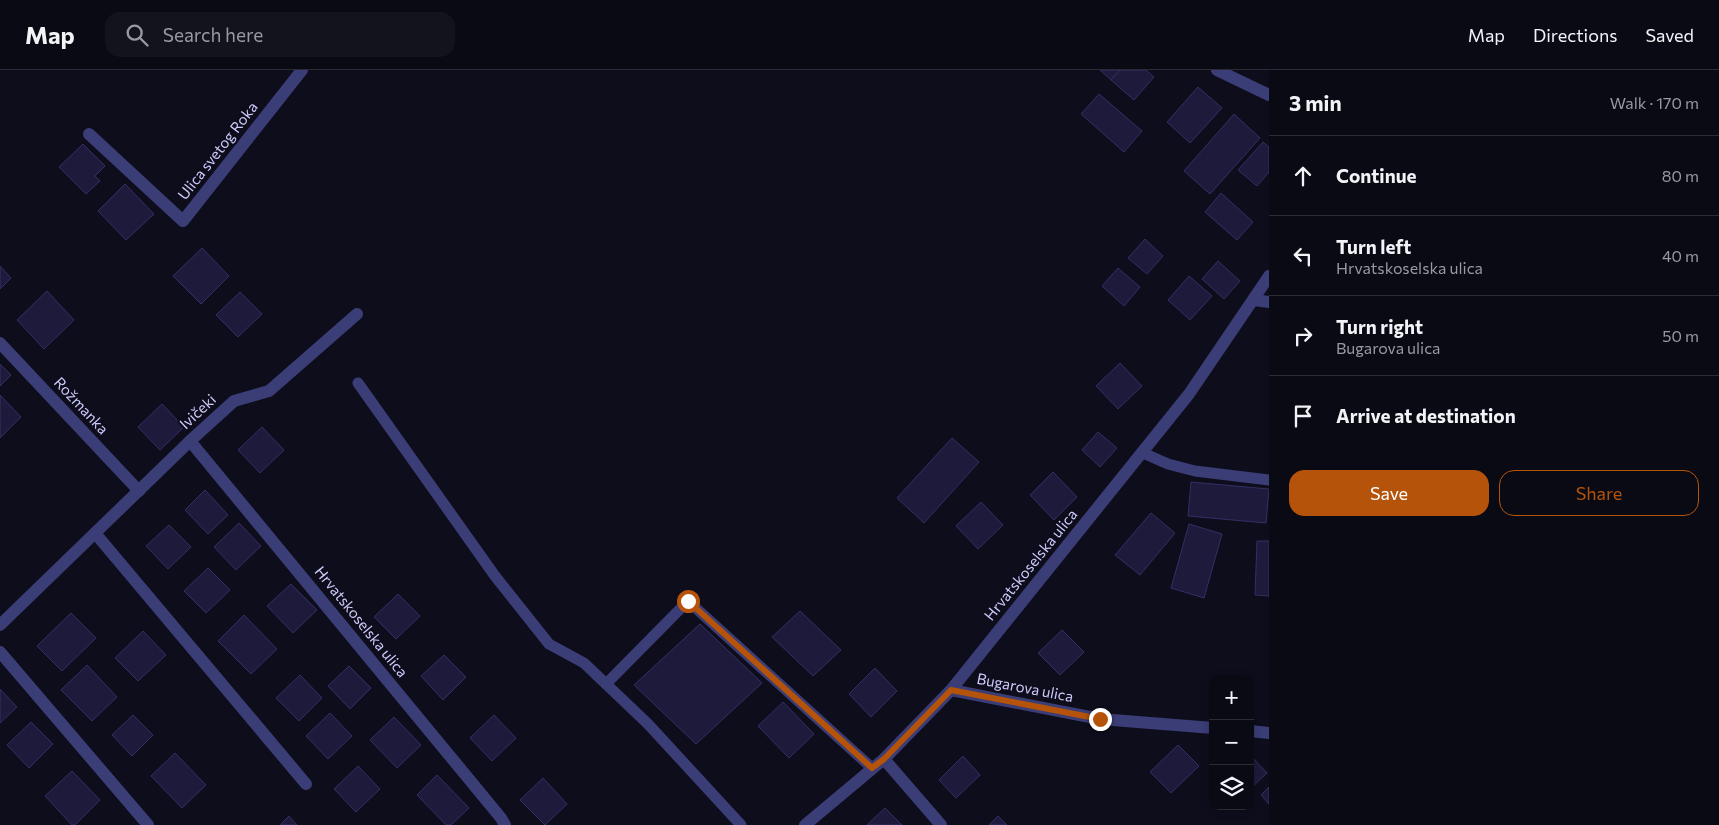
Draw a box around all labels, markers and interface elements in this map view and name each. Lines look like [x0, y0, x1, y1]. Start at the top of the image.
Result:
search box [105, 12, 455, 57]
text: Map [25, 20, 75, 49]
icon: search [123, 21, 151, 49]
text: Search here [163, 23, 263, 46]
text: Map [1468, 24, 1505, 46]
text: Directions [1533, 24, 1617, 46]
text: Saved [1645, 24, 1694, 46]
text: 3 min [1289, 90, 1342, 115]
text: Walk · 170 m [1610, 93, 1699, 112]
street label: Ulica svetog Roka [173, 98, 261, 203]
icon: ahead [1289, 162, 1317, 190]
text: Continue [1336, 164, 1416, 187]
text: 80 m [1662, 166, 1699, 185]
text: Turn left [1336, 235, 1411, 258]
icon: left [1289, 242, 1317, 270]
text: 40 m [1662, 246, 1699, 265]
text: Hrvatskoselska ulica [1336, 258, 1483, 277]
text: Turn right [1336, 315, 1423, 338]
icon: right [1289, 322, 1317, 350]
text: 50 m [1662, 326, 1699, 345]
text: Bugarova ulica [1336, 338, 1440, 357]
street label: Rožmanka [51, 373, 113, 438]
street label: Ivičeki [175, 390, 219, 433]
icon: arrive [1289, 402, 1317, 430]
text: Arrive at destination [1336, 404, 1516, 427]
button: Save [1289, 470, 1489, 516]
button: Share [1499, 470, 1699, 516]
street label: Hrvatskoselska ulica [980, 505, 1081, 624]
street label: Hrvatskoselska ulica [311, 562, 412, 681]
route start [677, 590, 700, 613]
street label: Bugarova ulica [975, 669, 1075, 705]
map controls [1209, 675, 1254, 810]
button: + [1209, 675, 1254, 720]
route end [1089, 708, 1112, 731]
button: − [1209, 720, 1254, 765]
button: layers [1209, 765, 1254, 810]

